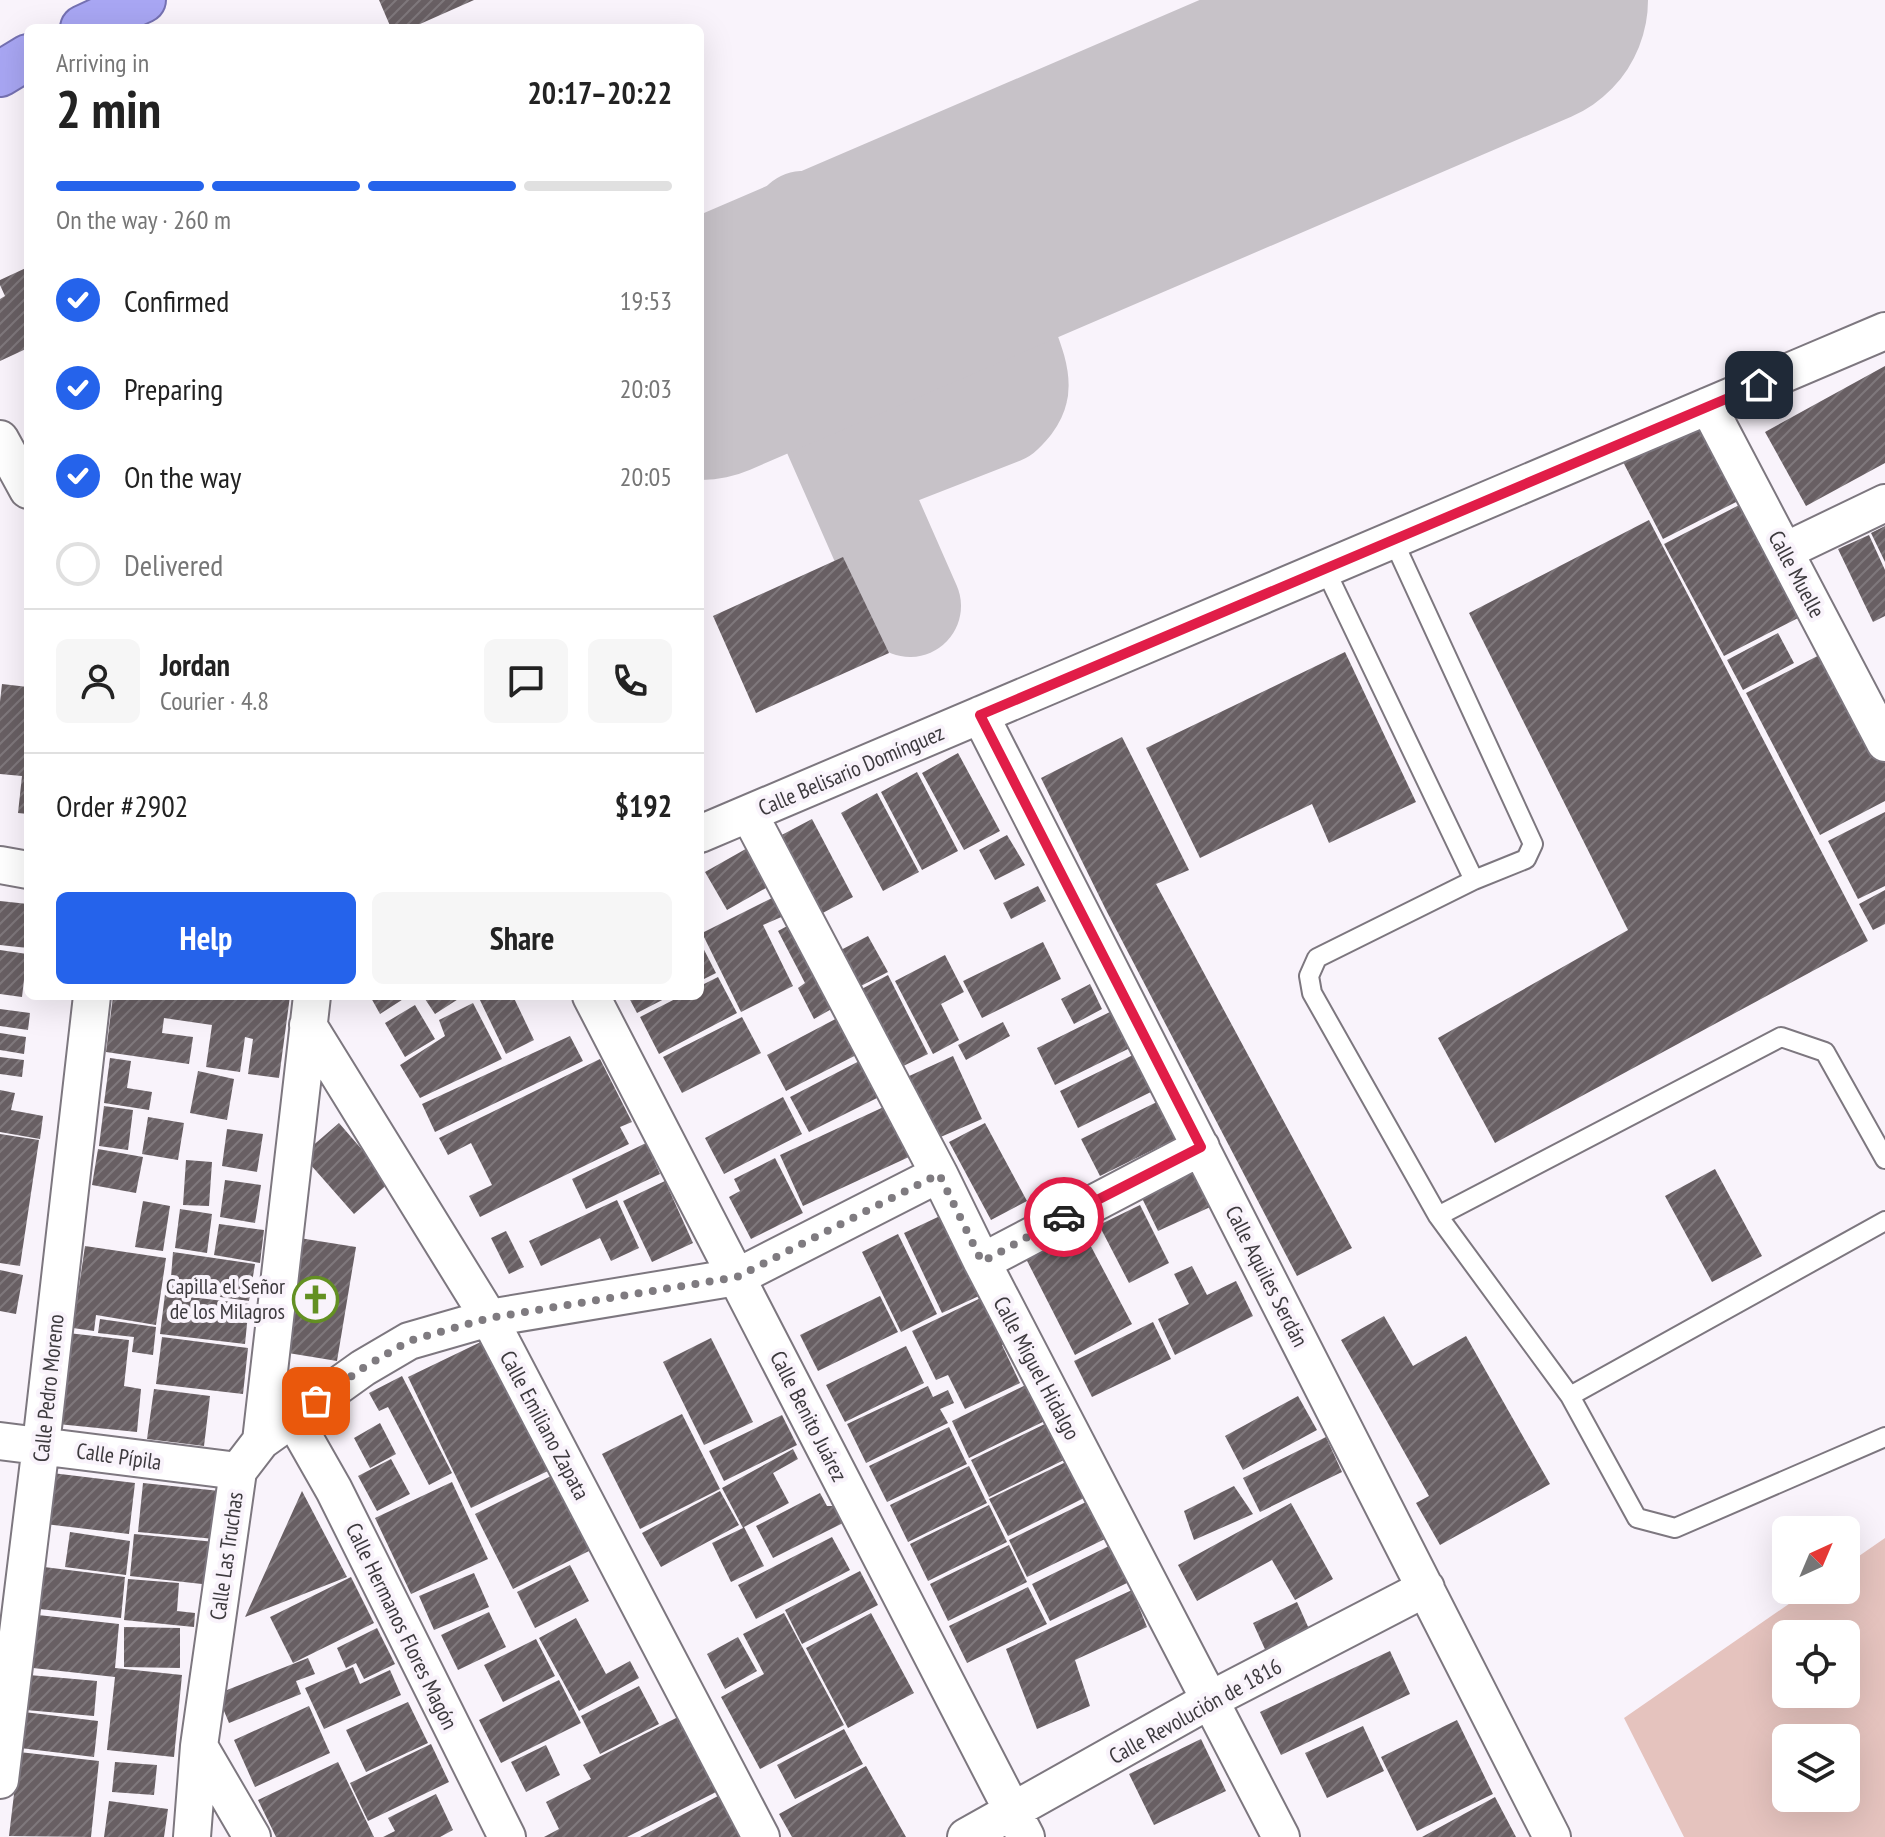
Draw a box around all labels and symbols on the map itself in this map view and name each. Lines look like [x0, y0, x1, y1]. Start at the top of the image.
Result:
pin [1725, 351, 1793, 419]
street label: Calle Muelle [1762, 526, 1832, 622]
street label: Calle Belisario Domínguez [754, 718, 948, 822]
courier [1024, 1177, 1104, 1257]
street label: Calle Aquiles Serdán [1219, 1201, 1315, 1351]
place label: Capilla el Señor de los Milagros [166, 1272, 285, 1325]
church icon: Capilla el Señor de los Milagros [292, 1275, 340, 1323]
street label: Calle Miguel Hidalgo [987, 1292, 1087, 1444]
street label: Calle Pedro Moreno [26, 1313, 70, 1463]
street label: Calle Emiliano Zapata [494, 1346, 596, 1504]
street label: Calle Benito Juárez [764, 1346, 854, 1486]
pin [282, 1367, 350, 1435]
street label: Calle Pípila [75, 1436, 163, 1476]
street label: Calle Las Truchas [203, 1490, 249, 1622]
north arrow [1772, 1516, 1860, 1604]
street label: Calle Hermanos Flores Magón [340, 1518, 464, 1734]
street label: Calle Revolución de 1816 [1104, 1652, 1286, 1770]

